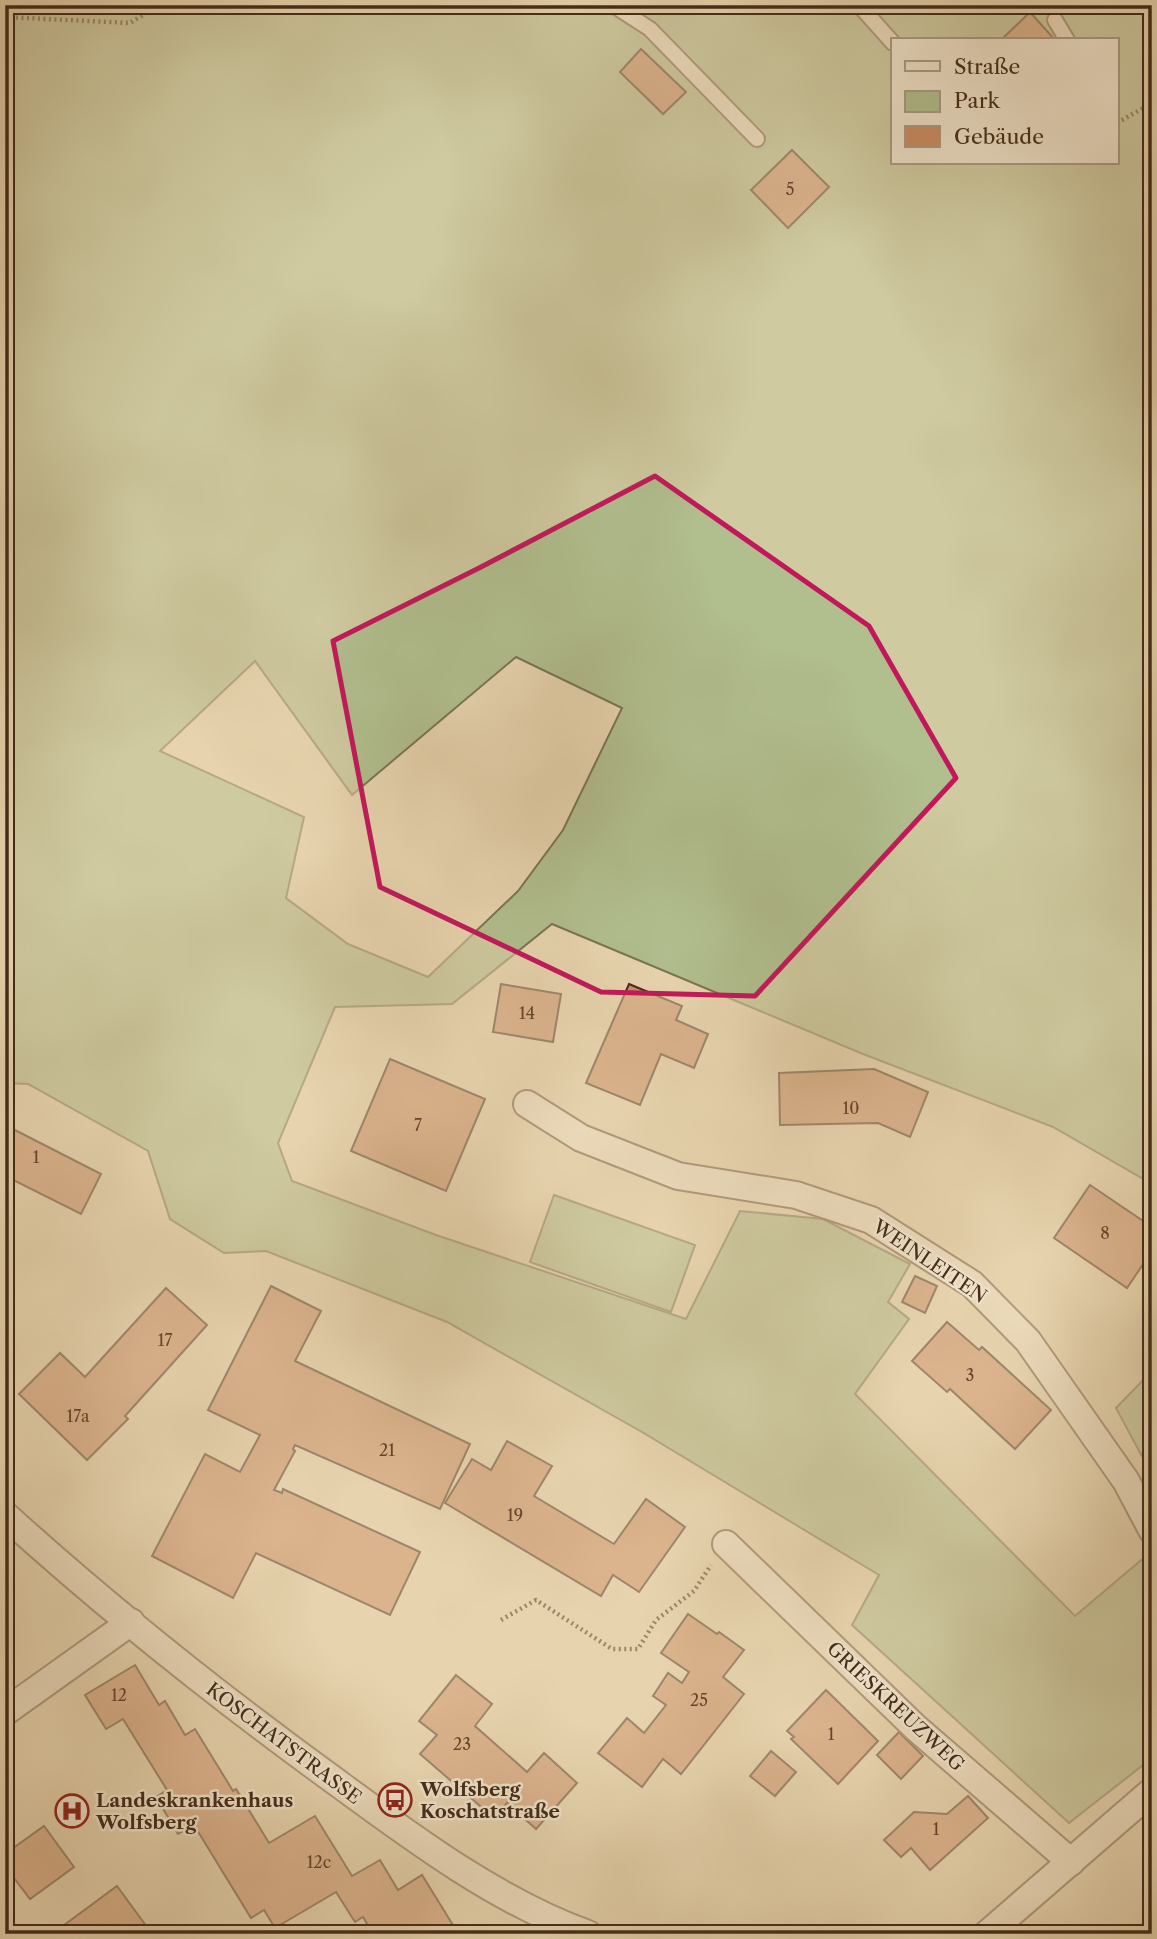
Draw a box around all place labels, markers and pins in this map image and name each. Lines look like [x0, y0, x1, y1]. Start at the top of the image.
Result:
place label: Wolfsberg Koschatstraße [419, 1778, 560, 1823]
bus stop icon: Wolfsberg Koschatstraße [376, 1781, 414, 1819]
place label: Landeskrankenhaus Wolfsberg [95, 1789, 294, 1834]
hospital icon: Landeskrankenhaus Wolfsberg [53, 1792, 91, 1830]

